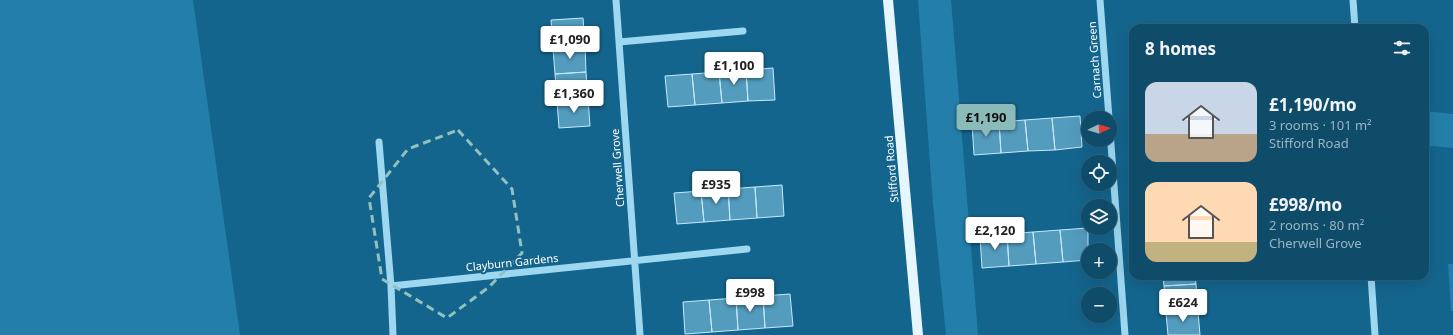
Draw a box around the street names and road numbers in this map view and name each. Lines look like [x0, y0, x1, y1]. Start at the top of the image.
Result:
street label: Carnach Green [1084, 21, 1104, 99]
street label: Cherwell Grove [607, 128, 627, 208]
street label: Stifford Road [881, 135, 901, 203]
street label: Clayburn Gardens [465, 250, 559, 274]

